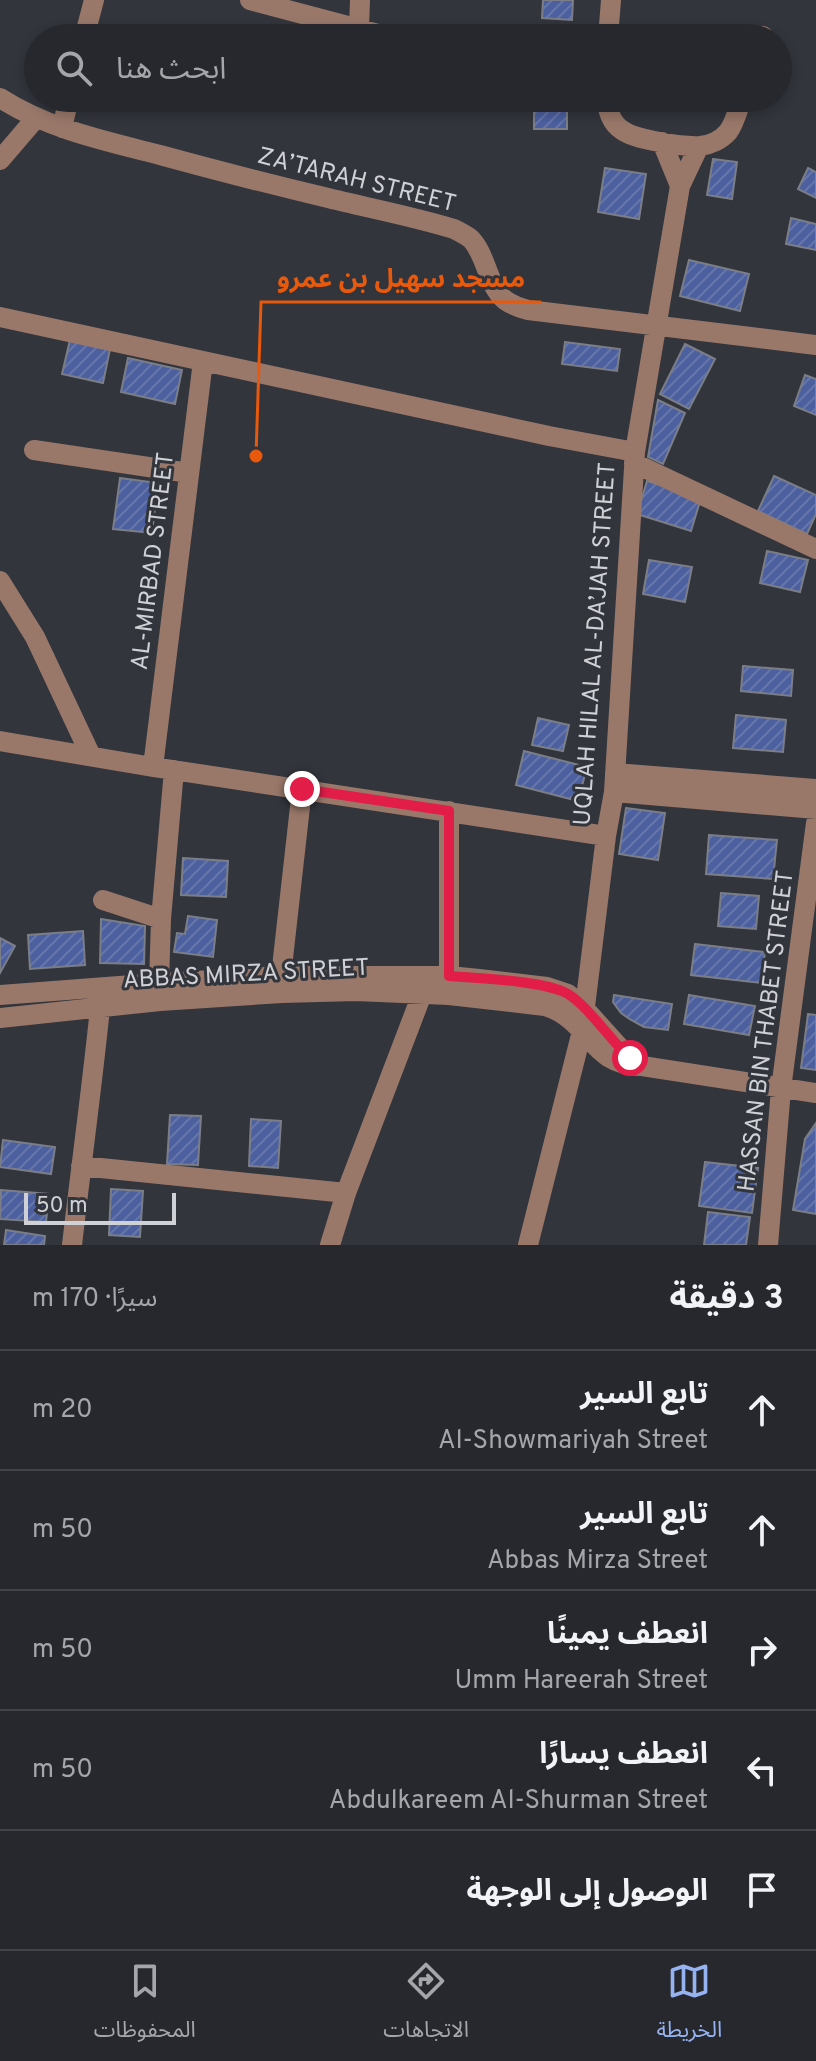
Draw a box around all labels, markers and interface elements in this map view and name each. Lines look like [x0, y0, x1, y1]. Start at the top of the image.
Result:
search box [24, 24, 792, 112]
icon: search [52, 46, 96, 90]
text: ابحث هنا [116, 52, 226, 89]
street label: ZA’TARAH STREET [254, 142, 459, 220]
callout: مسجد سهيل بن عمرو [261, 252, 541, 302]
text: مسجد سهيل بن عمرو [277, 264, 525, 297]
street label: AL-MIRBAD STREET [126, 451, 182, 672]
street label: UQLAH HILAL AL-DA’JAH STREET [568, 461, 624, 827]
route end [284, 771, 320, 807]
street label: HASSAN BIN THABET STREET [732, 869, 802, 1194]
street label: ABBAS MIRZA STREET [122, 954, 370, 996]
route start [612, 1040, 648, 1076]
scale bar [24, 1189, 176, 1225]
text: 50 m [36, 1193, 88, 1220]
text: 3 دقيقة [670, 1278, 784, 1321]
text: سيرًا · 170 m [32, 1283, 157, 1316]
text: تابع السير [580, 1377, 708, 1414]
icon: ahead [740, 1388, 784, 1432]
text: 20 m [32, 1394, 93, 1427]
text: Al-Showmariyah Street [438, 1425, 708, 1458]
text: تابع السير [580, 1497, 708, 1534]
icon: ahead [740, 1508, 784, 1552]
text: 50 m [32, 1514, 93, 1547]
text: Abbas Mirza Street [487, 1545, 708, 1578]
text: انعطف يمينًا [547, 1617, 708, 1654]
icon: right [740, 1628, 784, 1672]
text: 50 m [32, 1634, 93, 1667]
text: Umm Hareerah Street [454, 1665, 708, 1698]
text: انعطف يسارًا [539, 1737, 708, 1774]
icon: left [740, 1748, 784, 1792]
text: 50 m [32, 1754, 93, 1787]
text: Abdulkareem Al-Shurman Street [329, 1785, 708, 1818]
icon: arrive [740, 1868, 784, 1912]
text: الوصول إلى الوجهة [466, 1874, 708, 1911]
tab: المحفوظات [94, 1959, 196, 2053]
tab: الاتجاهات [383, 1959, 469, 2053]
tab: الخريطة [656, 1959, 722, 2053]

